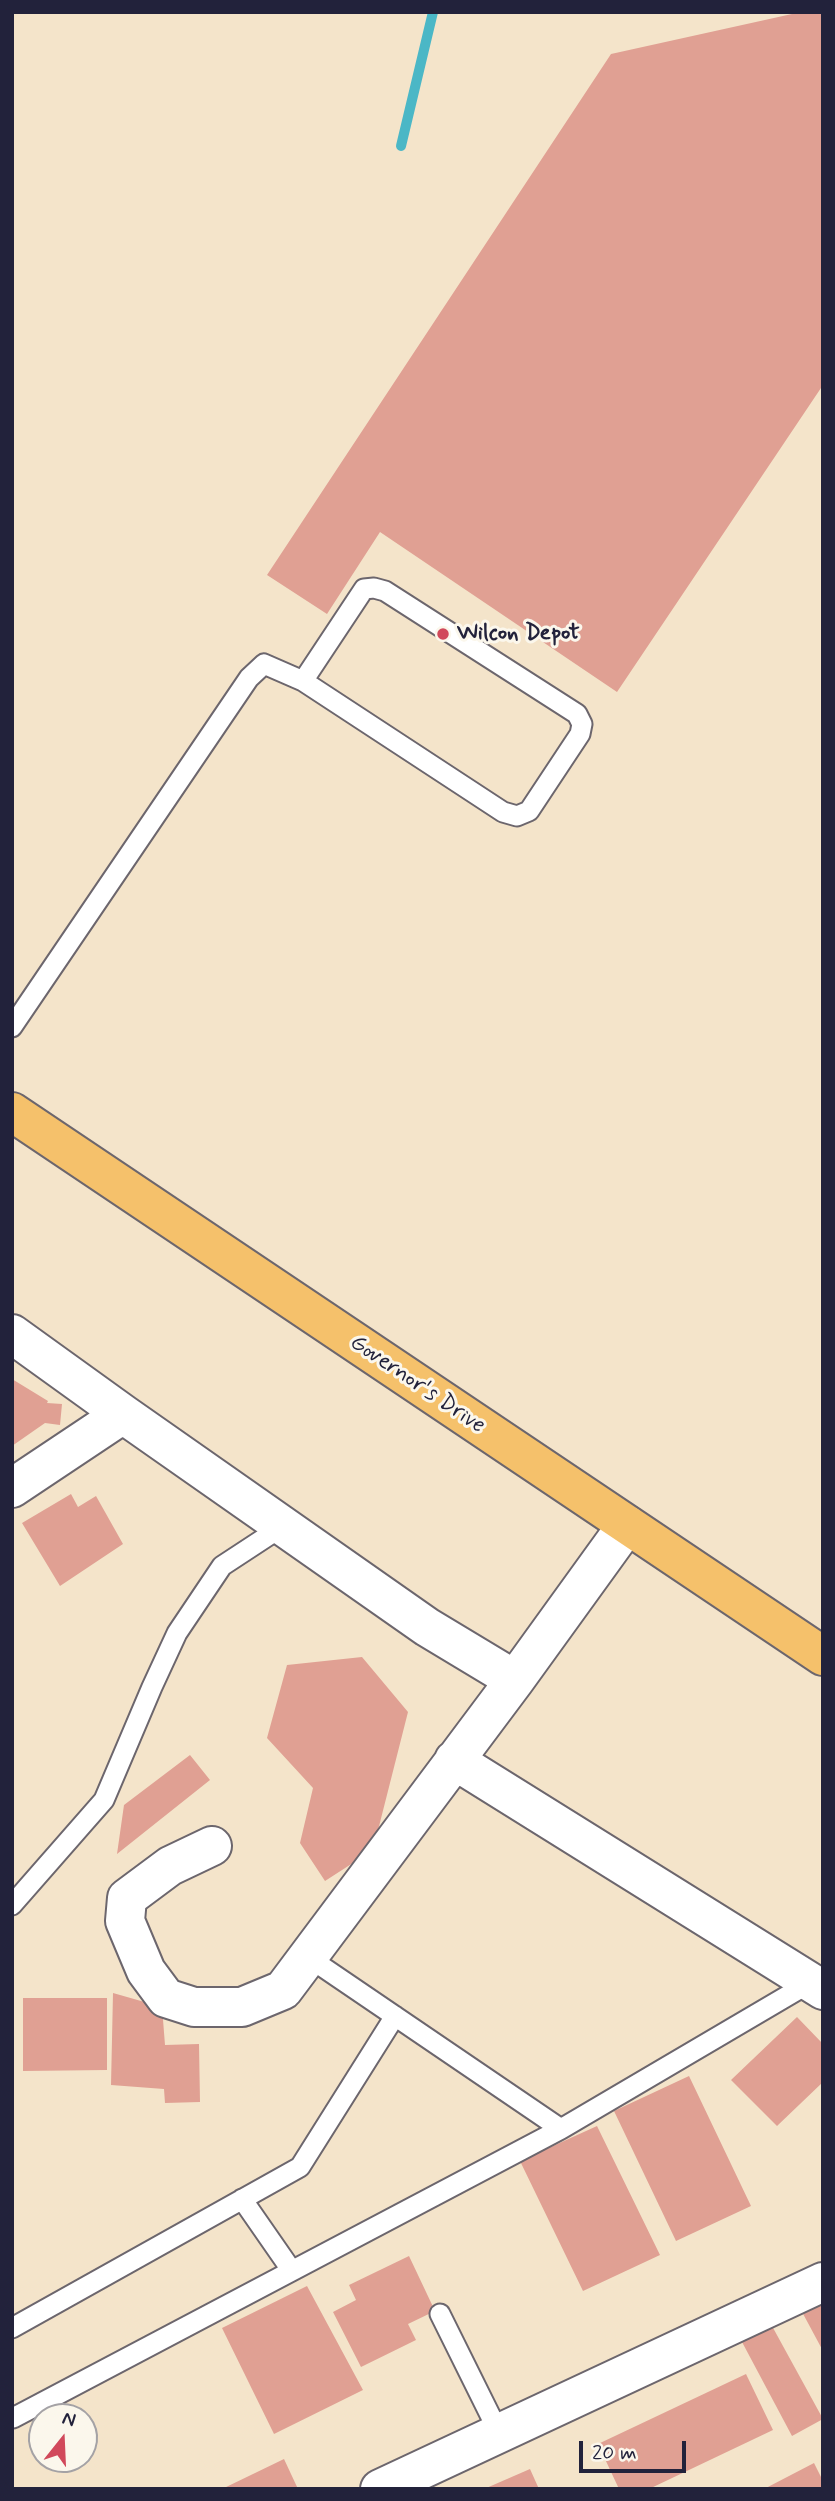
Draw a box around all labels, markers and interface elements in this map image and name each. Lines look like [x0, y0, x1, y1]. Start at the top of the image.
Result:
place label: Wilcon Depot [457, 620, 580, 648]
marker: Wilcon Depot [435, 626, 451, 642]
street label: Governor's Drive [344, 1329, 490, 1441]
north arrow [28, 2403, 98, 2473]
text: N [59, 2406, 79, 2433]
scale bar [583, 2428, 690, 2472]
text: 20 m [592, 2439, 637, 2467]

